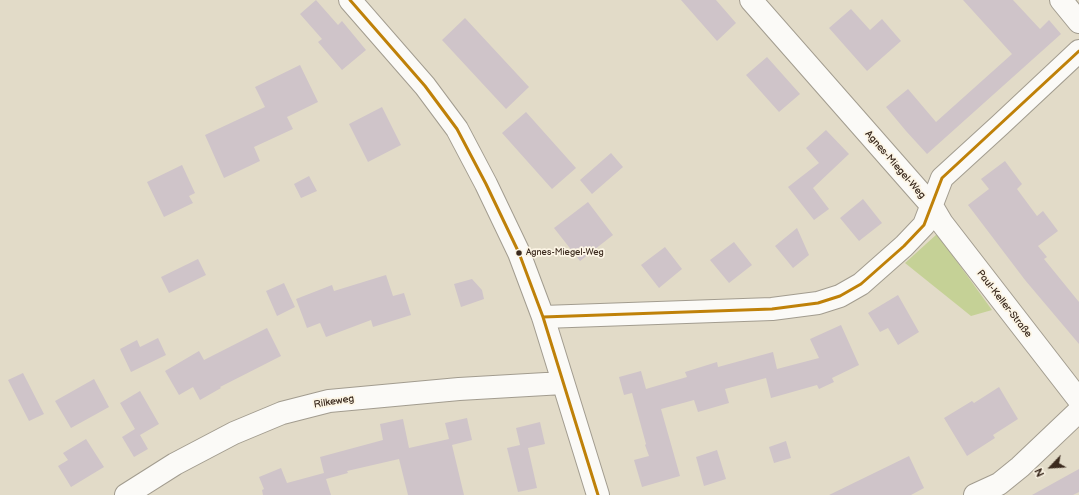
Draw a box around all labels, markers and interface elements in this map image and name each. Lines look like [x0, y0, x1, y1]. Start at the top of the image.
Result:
street label: Agnes-Miegel-Weg [862, 128, 928, 202]
marker: Agnes-Miegel-Weg [514, 248, 524, 258]
place label: Agnes-Miegel-Weg [526, 248, 604, 258]
street label: Paul-Keller-Straße [974, 268, 1034, 340]
street label: Rilkeweg [313, 393, 355, 411]
north arrow [1031, 447, 1071, 487]
text: N [1032, 466, 1047, 479]

